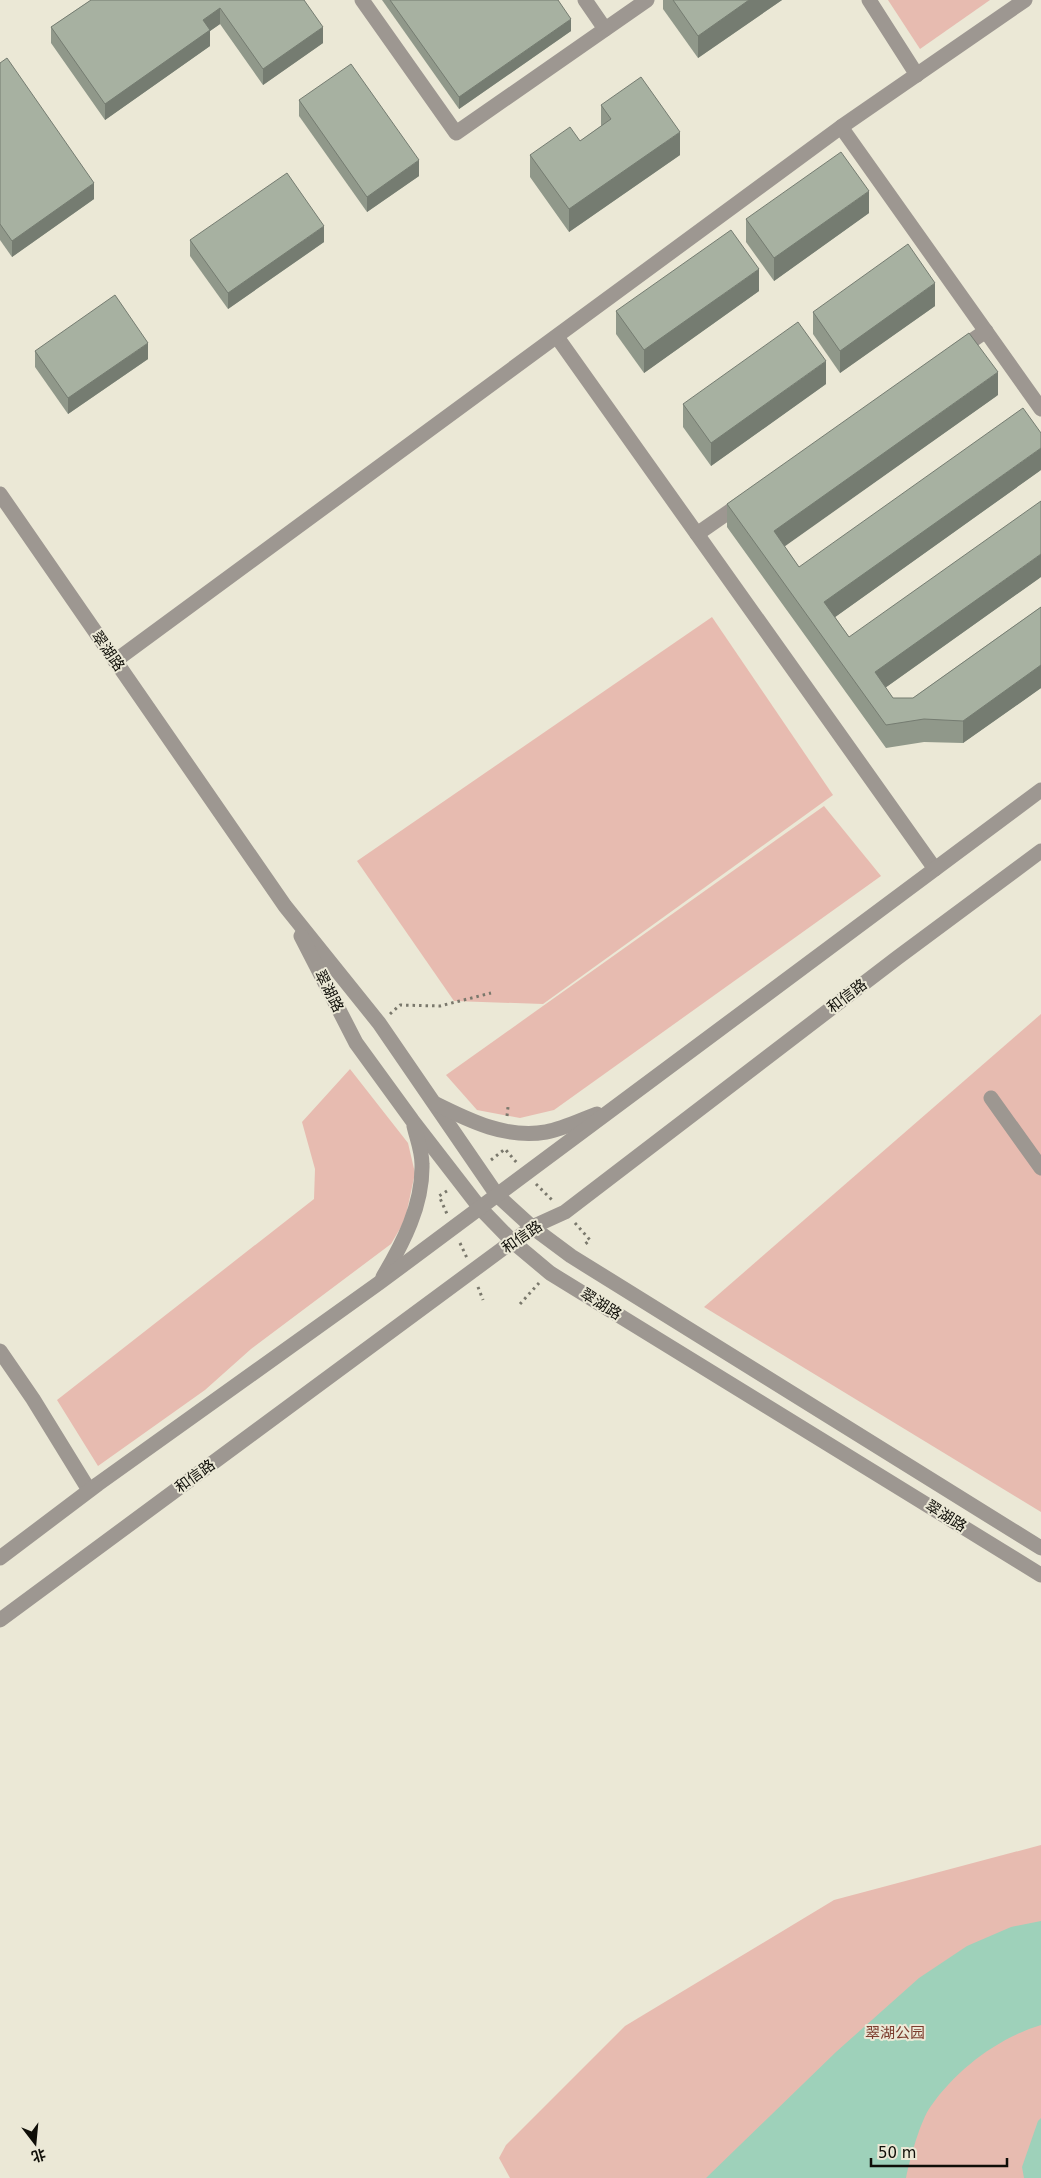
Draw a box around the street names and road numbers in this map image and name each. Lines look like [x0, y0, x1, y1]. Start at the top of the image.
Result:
street label: 翠湖路 [88, 627, 128, 675]
street label: 翠湖路 [311, 967, 347, 1015]
street label: 和信路 [824, 975, 870, 1017]
street label: 和信路 [498, 1217, 546, 1257]
street label: 翠湖路 [577, 1284, 625, 1324]
street label: 和信路 [172, 1455, 218, 1497]
street label: 翠湖路 [922, 1496, 970, 1536]

